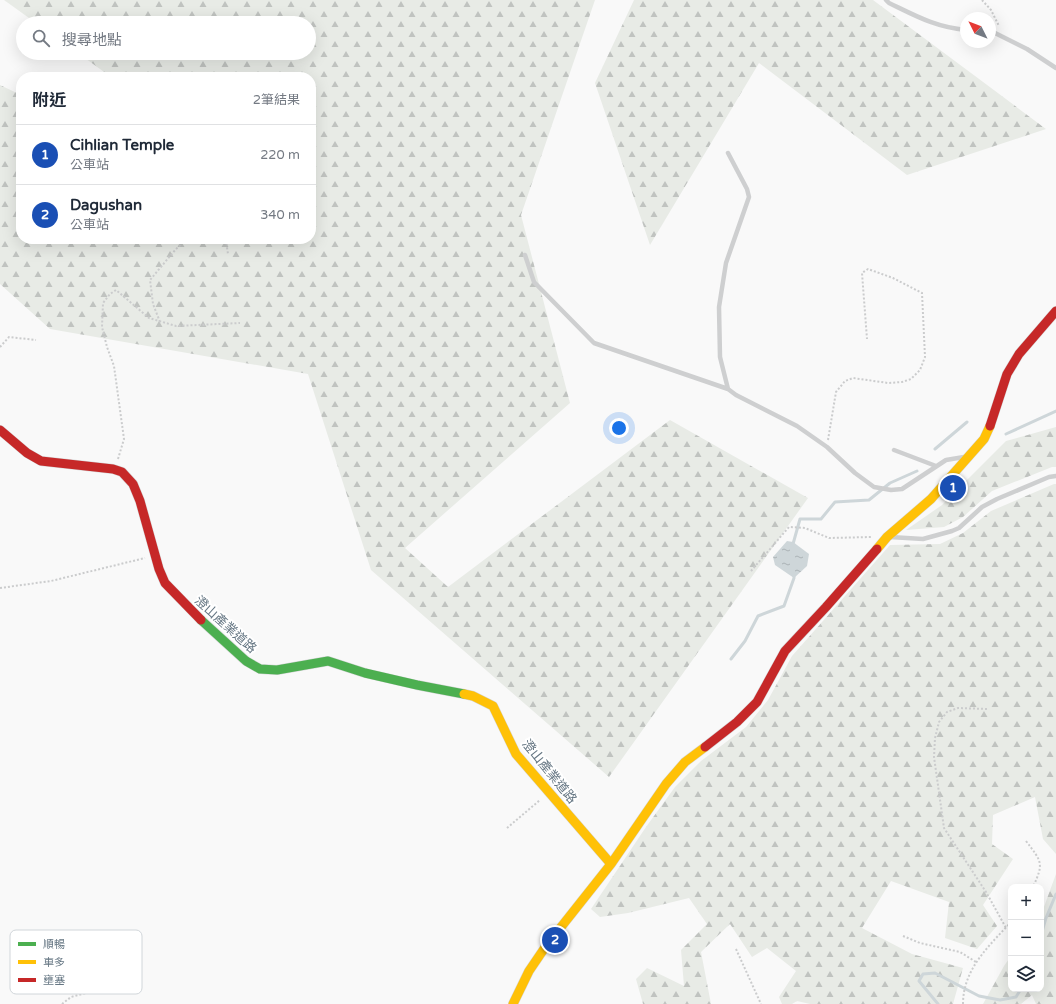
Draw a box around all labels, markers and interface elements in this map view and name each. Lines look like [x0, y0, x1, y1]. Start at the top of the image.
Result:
north arrow [960, 12, 996, 48]
search box [16, 16, 316, 60]
icon: search [30, 27, 52, 49]
text: 搜尋地點 [62, 31, 122, 49]
text: 附近 [32, 90, 66, 111]
text: 2筆結果 [253, 92, 300, 108]
text: Cihlian Temple [70, 136, 174, 154]
text: 1 [41, 147, 49, 163]
text: 220 m [260, 147, 300, 163]
text: 公車站 [70, 157, 109, 173]
text: Dagushan [70, 196, 142, 214]
text: 2 [41, 207, 49, 223]
text: 340 m [260, 207, 300, 223]
text: 公車站 [70, 217, 109, 233]
your location [609, 418, 629, 438]
pin: 1 [940, 473, 966, 503]
street label: 澄山產業道路 [191, 593, 260, 657]
street label: 澄山產業道路 [518, 736, 580, 807]
map controls [1008, 884, 1044, 992]
button: + [1008, 884, 1044, 920]
button: − [1008, 920, 1044, 956]
pin: 2 [542, 925, 568, 955]
legend [10, 930, 142, 994]
text: 順暢 [43, 938, 65, 951]
text: 車多 [43, 956, 65, 969]
button: layers [1008, 956, 1044, 992]
text: 壅塞 [43, 974, 65, 987]

